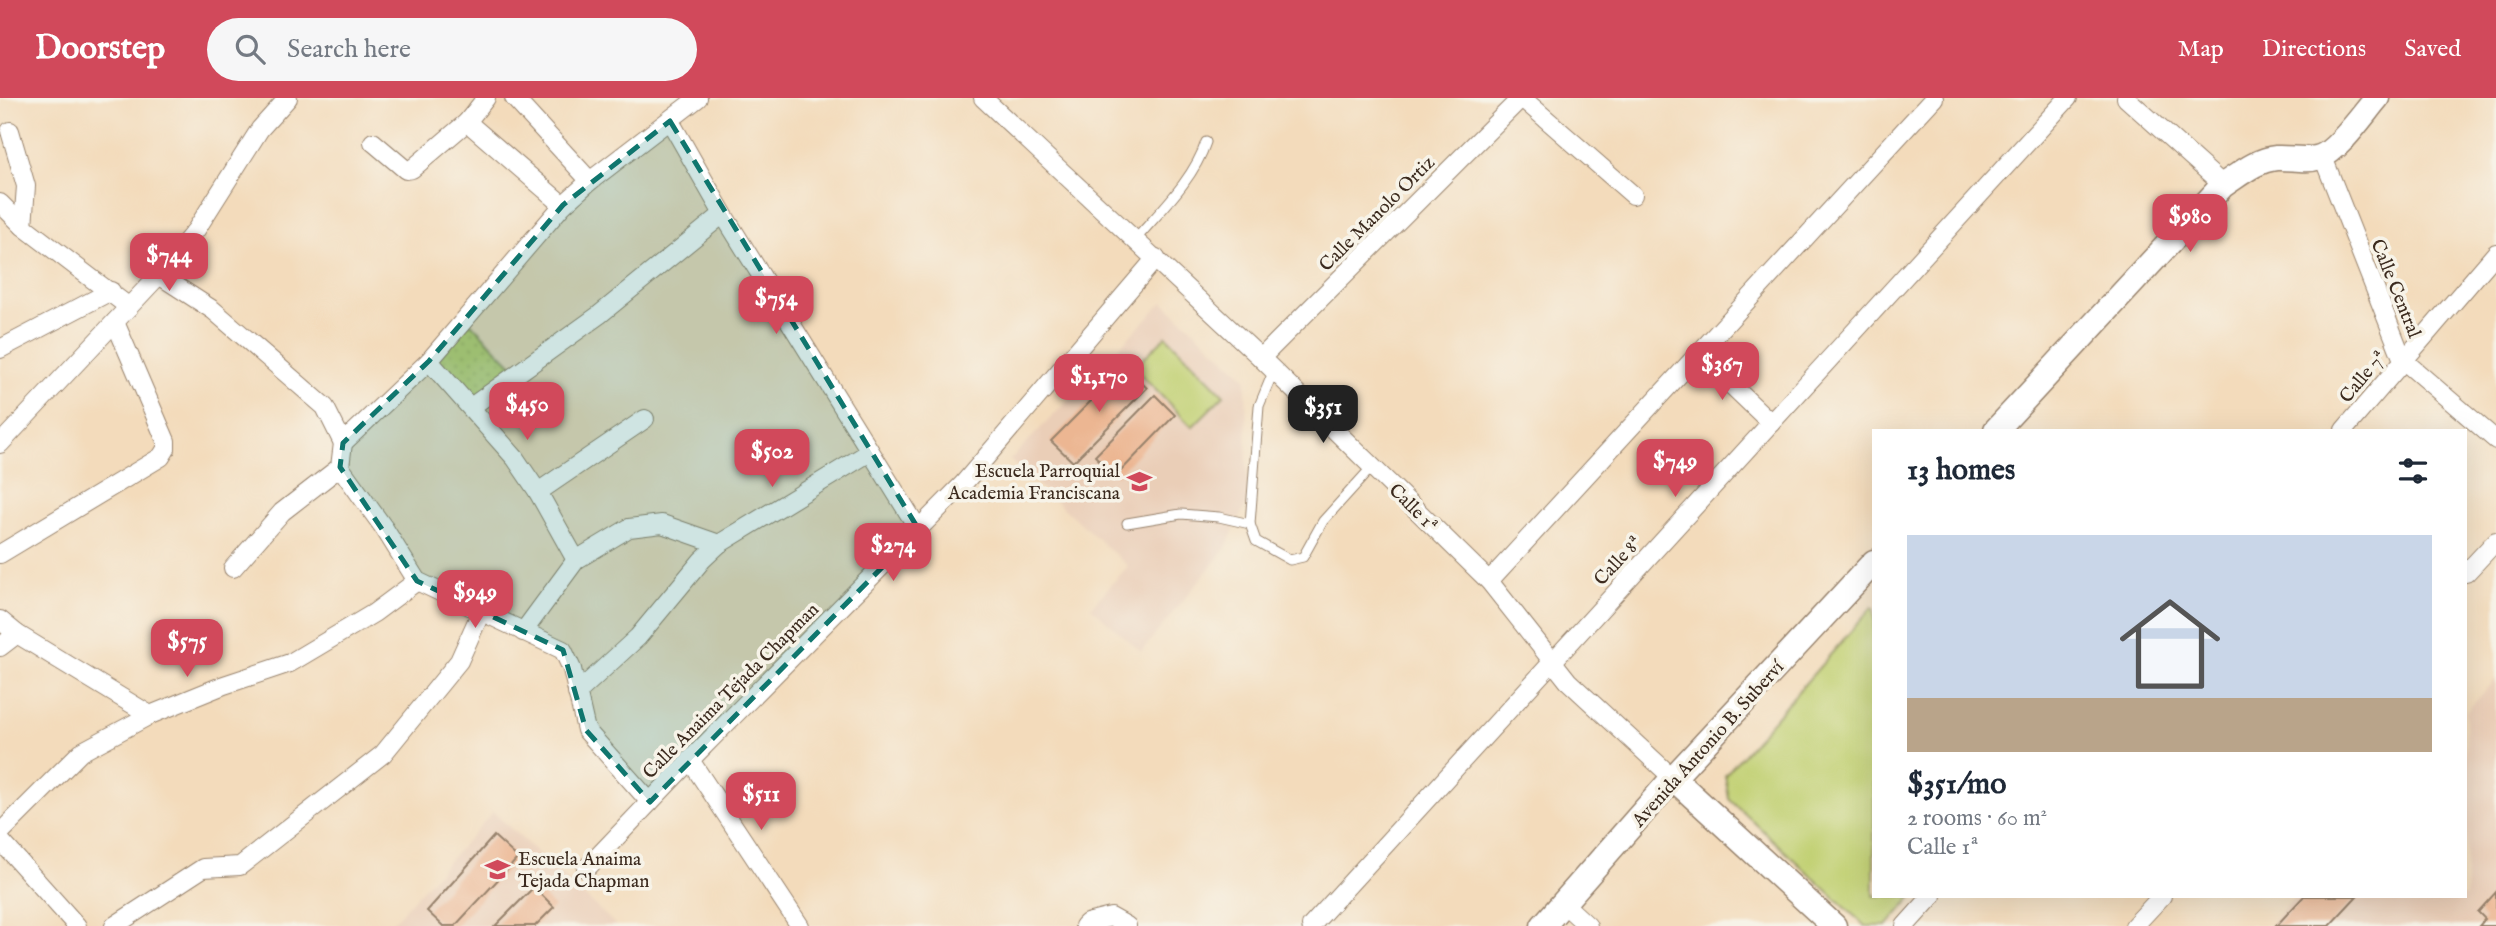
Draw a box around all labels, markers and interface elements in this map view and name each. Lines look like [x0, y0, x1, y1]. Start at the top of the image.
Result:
search box [207, 18, 697, 81]
text: Doorstep [35, 28, 165, 70]
icon: search [231, 30, 269, 68]
text: Search here [287, 33, 411, 66]
text: Map [2178, 34, 2224, 65]
text: Directions [2262, 34, 2366, 65]
text: Saved [2404, 34, 2461, 65]
street label: Calle Manolo Ortiz [1314, 151, 1440, 277]
pin: $980 [2149, 194, 2231, 254]
text: $980 [2168, 202, 2212, 231]
pin: $744 [128, 234, 210, 293]
street label: Calle Central [2364, 236, 2426, 342]
text: $744 [146, 241, 192, 270]
pin: $754 [735, 276, 817, 336]
text: $754 [754, 284, 798, 313]
pin: $367 [1681, 342, 1763, 402]
street label: Calle 7ª [2335, 346, 2392, 408]
text: $367 [1701, 350, 1743, 379]
pin: $1,170 [1042, 354, 1156, 414]
text: $1,170 [1070, 362, 1128, 391]
pin: $450 [486, 382, 568, 442]
pin: $351 [1282, 386, 1364, 445]
text: $450 [505, 390, 549, 419]
text: $351 [1304, 393, 1342, 422]
pin: $502 [731, 430, 813, 489]
text: $502 [750, 437, 794, 466]
pin: $749 [1634, 440, 1716, 499]
text: $749 [1653, 447, 1697, 476]
text: 13 homes [1907, 452, 2015, 490]
icon: filters [2394, 452, 2432, 490]
place label: Escuela Parroquial Academia Franciscana [947, 460, 1121, 506]
school or university icon: Escuela Parroquial Academia Franciscana [1126, 467, 1154, 495]
street label: Calle 1ª [1383, 479, 1442, 538]
pin: $274 [852, 524, 934, 583]
text: $274 [870, 531, 916, 560]
street label: Calle 8ª [1589, 531, 1648, 591]
pin: $949 [434, 570, 516, 630]
text: $949 [453, 578, 497, 607]
icon: home [2107, 581, 2233, 707]
street label: Calle Anaima Tejada Chapman [638, 598, 825, 785]
pin: $575 [146, 620, 228, 679]
text: $575 [167, 627, 207, 656]
street label: Avenida Antonio B. Suberví [1627, 655, 1791, 833]
text: $351/mo [1907, 766, 2006, 804]
pin: $511 [720, 772, 802, 832]
text: $511 [742, 780, 780, 809]
text: 2 rooms · 60 m² [1907, 804, 2047, 833]
text: Calle 1ª [1907, 833, 1979, 862]
place label: Escuela Anaima Tejada Chapman [518, 848, 649, 894]
school or university icon: Escuela Anaima Tejada Chapman [484, 855, 512, 883]

